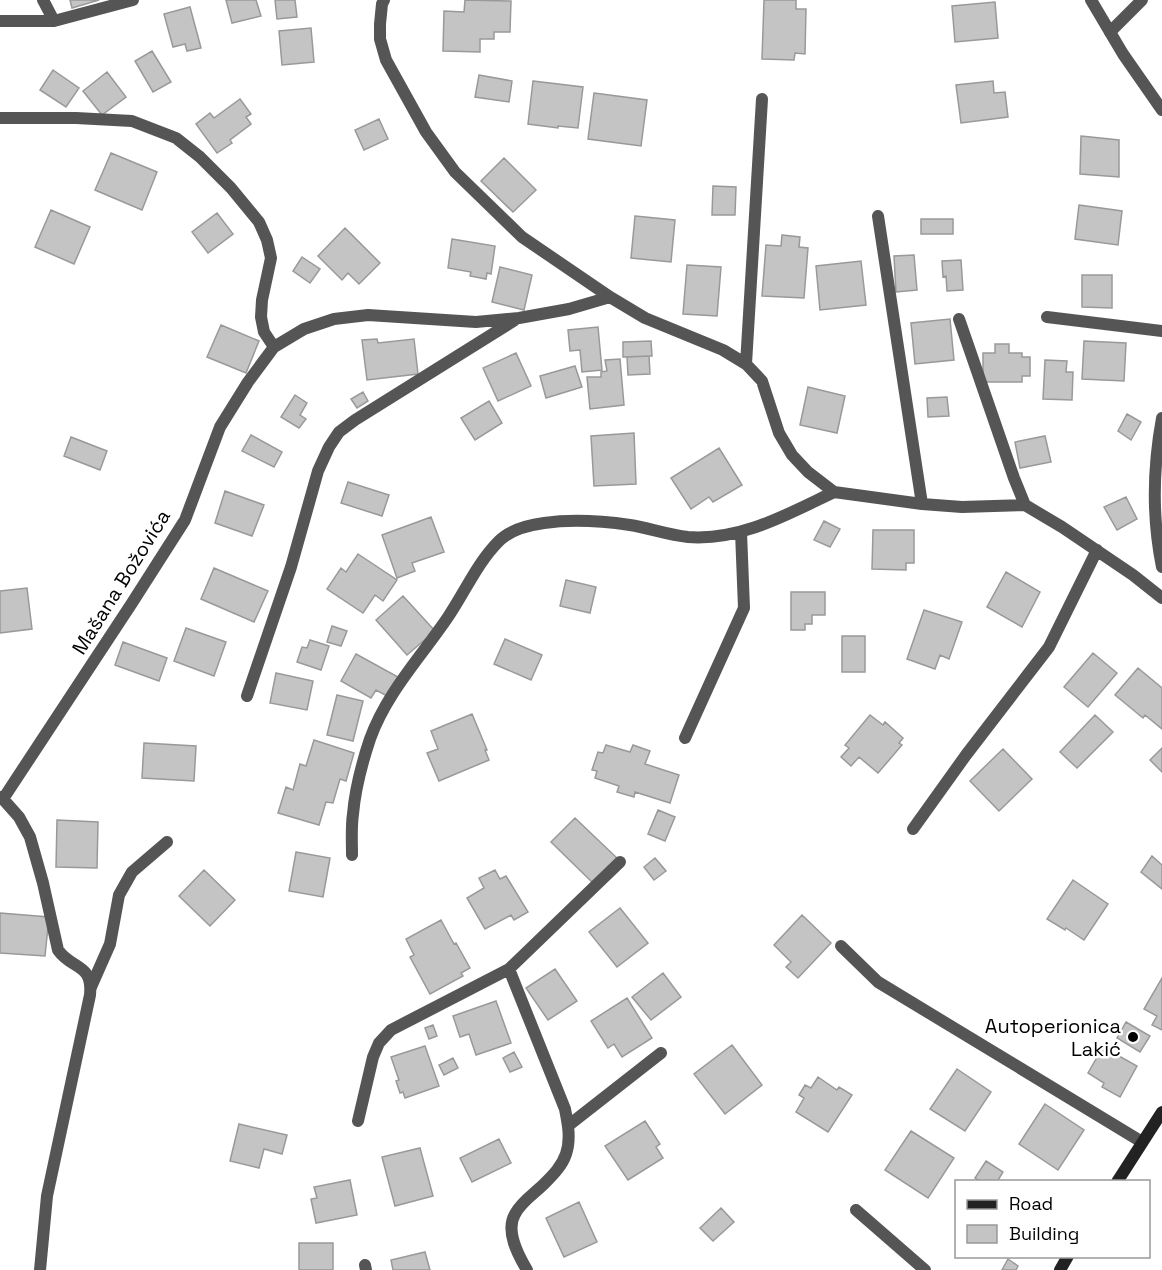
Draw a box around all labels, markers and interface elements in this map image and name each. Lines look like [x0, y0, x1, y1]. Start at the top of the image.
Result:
street label: Mašana Božovića [66, 505, 176, 659]
place label: Autoperionica Lakić [985, 1013, 1121, 1062]
marker: Autoperionica Lakić [1126, 1030, 1140, 1044]
legend [955, 1180, 1150, 1258]
text: Road [1009, 1192, 1053, 1215]
text: Building [1009, 1222, 1079, 1245]

